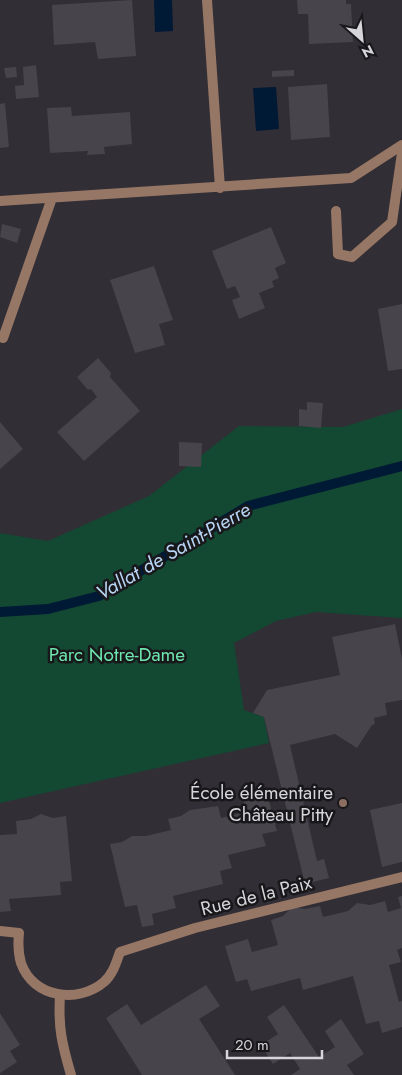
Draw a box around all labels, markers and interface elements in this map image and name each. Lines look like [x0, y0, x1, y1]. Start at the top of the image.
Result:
north arrow [337, 15, 387, 65]
text: N [358, 40, 377, 63]
water label: Vallat de Saint-Pierre [91, 495, 256, 607]
park label: Parc Notre-Dame [49, 641, 185, 668]
place label: École élémentaire Château Pitty [190, 779, 334, 828]
marker: École élémentaire Château Pitty [337, 797, 349, 809]
street label: Rue de la Paix [198, 869, 314, 922]
scale bar [227, 1028, 322, 1060]
text: 20 m [235, 1034, 269, 1056]

